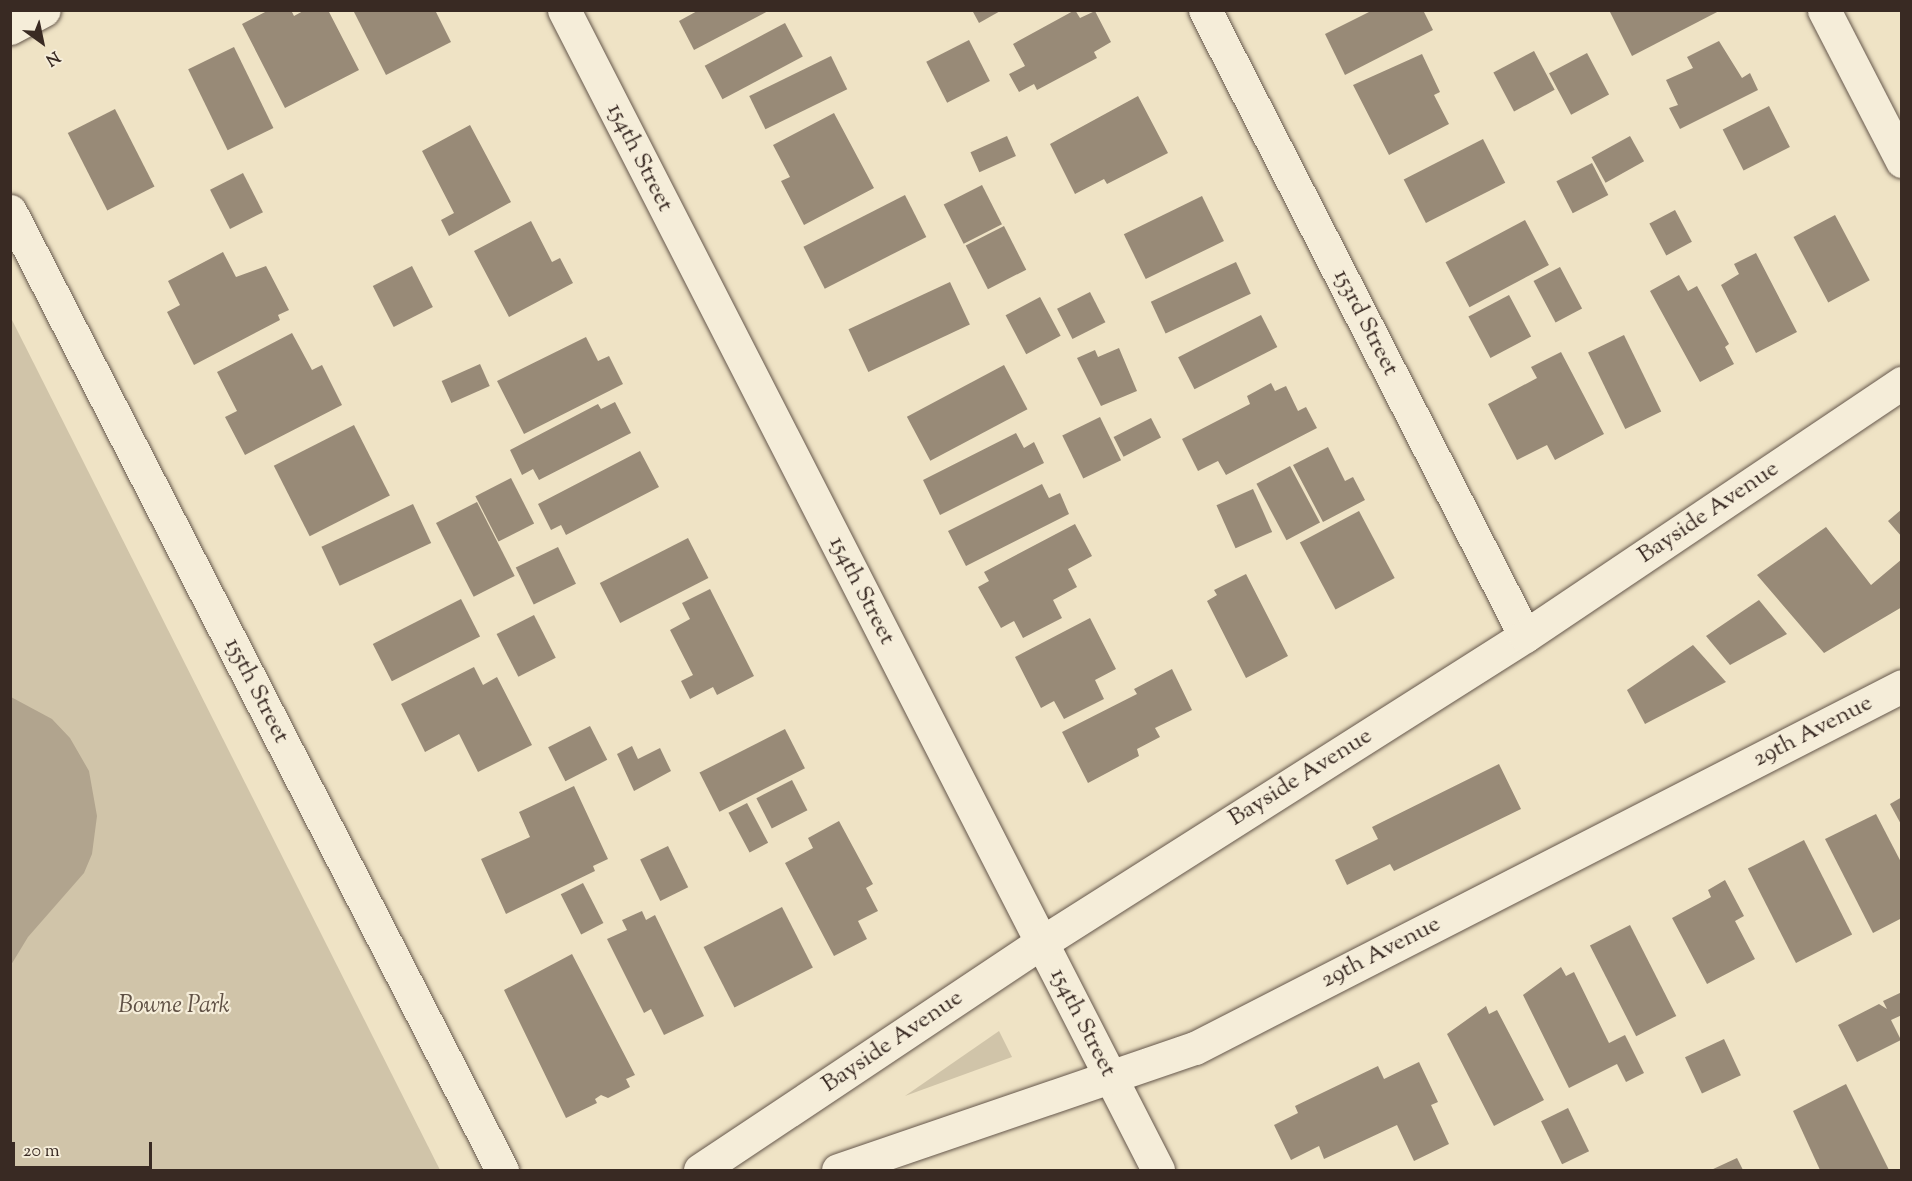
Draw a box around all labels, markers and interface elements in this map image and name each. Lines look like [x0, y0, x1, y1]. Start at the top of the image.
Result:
north arrow [12, 12, 72, 72]
text: N [40, 44, 64, 71]
street label: 154th Street [599, 99, 679, 217]
street label: 153rd Street [1326, 265, 1404, 381]
street label: Bayside Avenue [1633, 455, 1785, 571]
street label: 154th Street [821, 532, 901, 650]
street label: 155th Street [217, 634, 295, 748]
street label: 29th Avenue [1748, 690, 1878, 774]
street label: Bayside Avenue [1224, 722, 1378, 834]
street label: 29th Avenue [1316, 911, 1446, 995]
street label: 154th Street [1042, 964, 1122, 1082]
street label: Bayside Avenue [817, 984, 969, 1100]
park label: Bowne Park [118, 993, 230, 1021]
scale bar [15, 1130, 154, 1168]
text: 20 m [23, 1139, 60, 1165]

